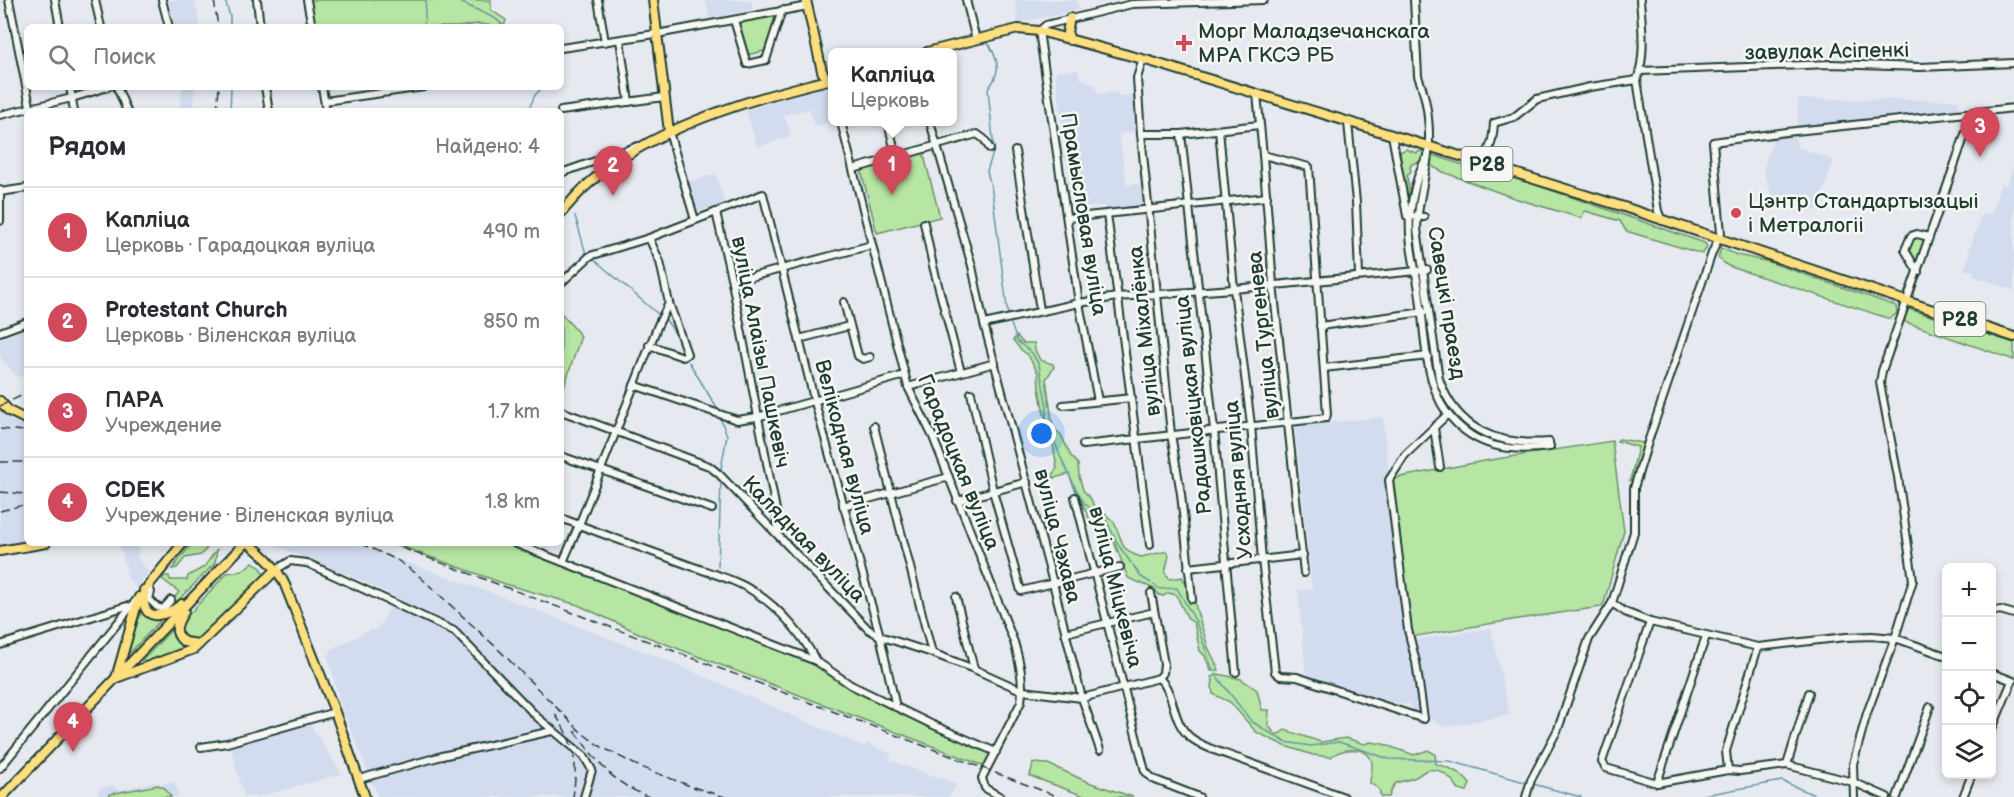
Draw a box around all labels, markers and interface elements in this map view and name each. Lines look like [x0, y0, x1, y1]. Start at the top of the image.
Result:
place label: Морг Маладзечанскага МРА ГКСЭ РБ [1198, 19, 1430, 68]
search box [24, 24, 564, 90]
marker: Морг Маладзечанскага МРА ГКСЭ РБ [1175, 34, 1193, 52]
street label: завулак Асіпенкі [1744, 38, 1910, 65]
icon: search [45, 41, 78, 74]
text: Поиск [93, 44, 156, 71]
popup [828, 48, 957, 126]
text: Капліца [850, 62, 935, 89]
text: Церковь [850, 89, 929, 113]
pin: 3 [1960, 108, 2000, 157]
street label: Прамысловая вуліца [1055, 111, 1112, 318]
text: Рядом [48, 132, 126, 163]
text: Найдено: 4 [435, 135, 540, 159]
pin: 2 [594, 146, 632, 196]
pin: 1 [872, 146, 912, 195]
road number: Р28 [1462, 147, 1512, 181]
place label: Цэнтр Стандартызацыі і Метралогіі [1748, 189, 1979, 238]
marker: Цэнтр Стандартызацыі і Метралогіі [1729, 206, 1743, 220]
text: Капліца [105, 207, 189, 234]
text: 1 [63, 220, 72, 244]
text: 490 m [483, 220, 540, 244]
street label: Савецкі праезд [1422, 225, 1471, 382]
text: Церковь · Гарадоцкая вуліца [105, 234, 375, 258]
street label: вуліца Алаізы Пашкевіч [726, 234, 795, 470]
street label: вуліца Міхалёнка [1123, 244, 1166, 417]
street label: вуліца Тургенева [1242, 249, 1285, 420]
street label: Радашковіцкая вуліца [1169, 293, 1217, 516]
text: Protestant Church [105, 297, 287, 324]
road number: Р28 [1934, 302, 1986, 336]
text: 2 [62, 310, 73, 334]
text: 850 m [483, 310, 540, 334]
text: Церковь · Віленская вуліца [105, 324, 356, 348]
street label: Велікодная вуліца [809, 357, 880, 538]
street label: Гарадоцкая вуліца [912, 371, 1005, 554]
text: ПАРА [105, 387, 163, 414]
street label: Усходняя вуліца [1219, 399, 1258, 561]
text: 3 [62, 400, 73, 424]
text: 1.7 km [488, 400, 540, 424]
text: Учреждение [105, 414, 222, 438]
your location [1027, 419, 1056, 448]
street label: вуліца Чэхава [1029, 466, 1086, 607]
street label: Калядная вуліца [737, 471, 871, 608]
text: CDEK [105, 477, 165, 504]
text: 4 [62, 490, 73, 514]
text: 1.8 km [485, 490, 540, 514]
text: Учреждение · Віленская вуліца [105, 504, 394, 528]
street label: вуліца Міцкевіча [1083, 504, 1148, 671]
map controls [1942, 563, 1996, 779]
button: + [1942, 563, 1996, 617]
button: − [1942, 617, 1996, 671]
button: locate [1942, 671, 1996, 725]
pin: 4 [54, 702, 92, 752]
button: layers [1942, 725, 1996, 779]

